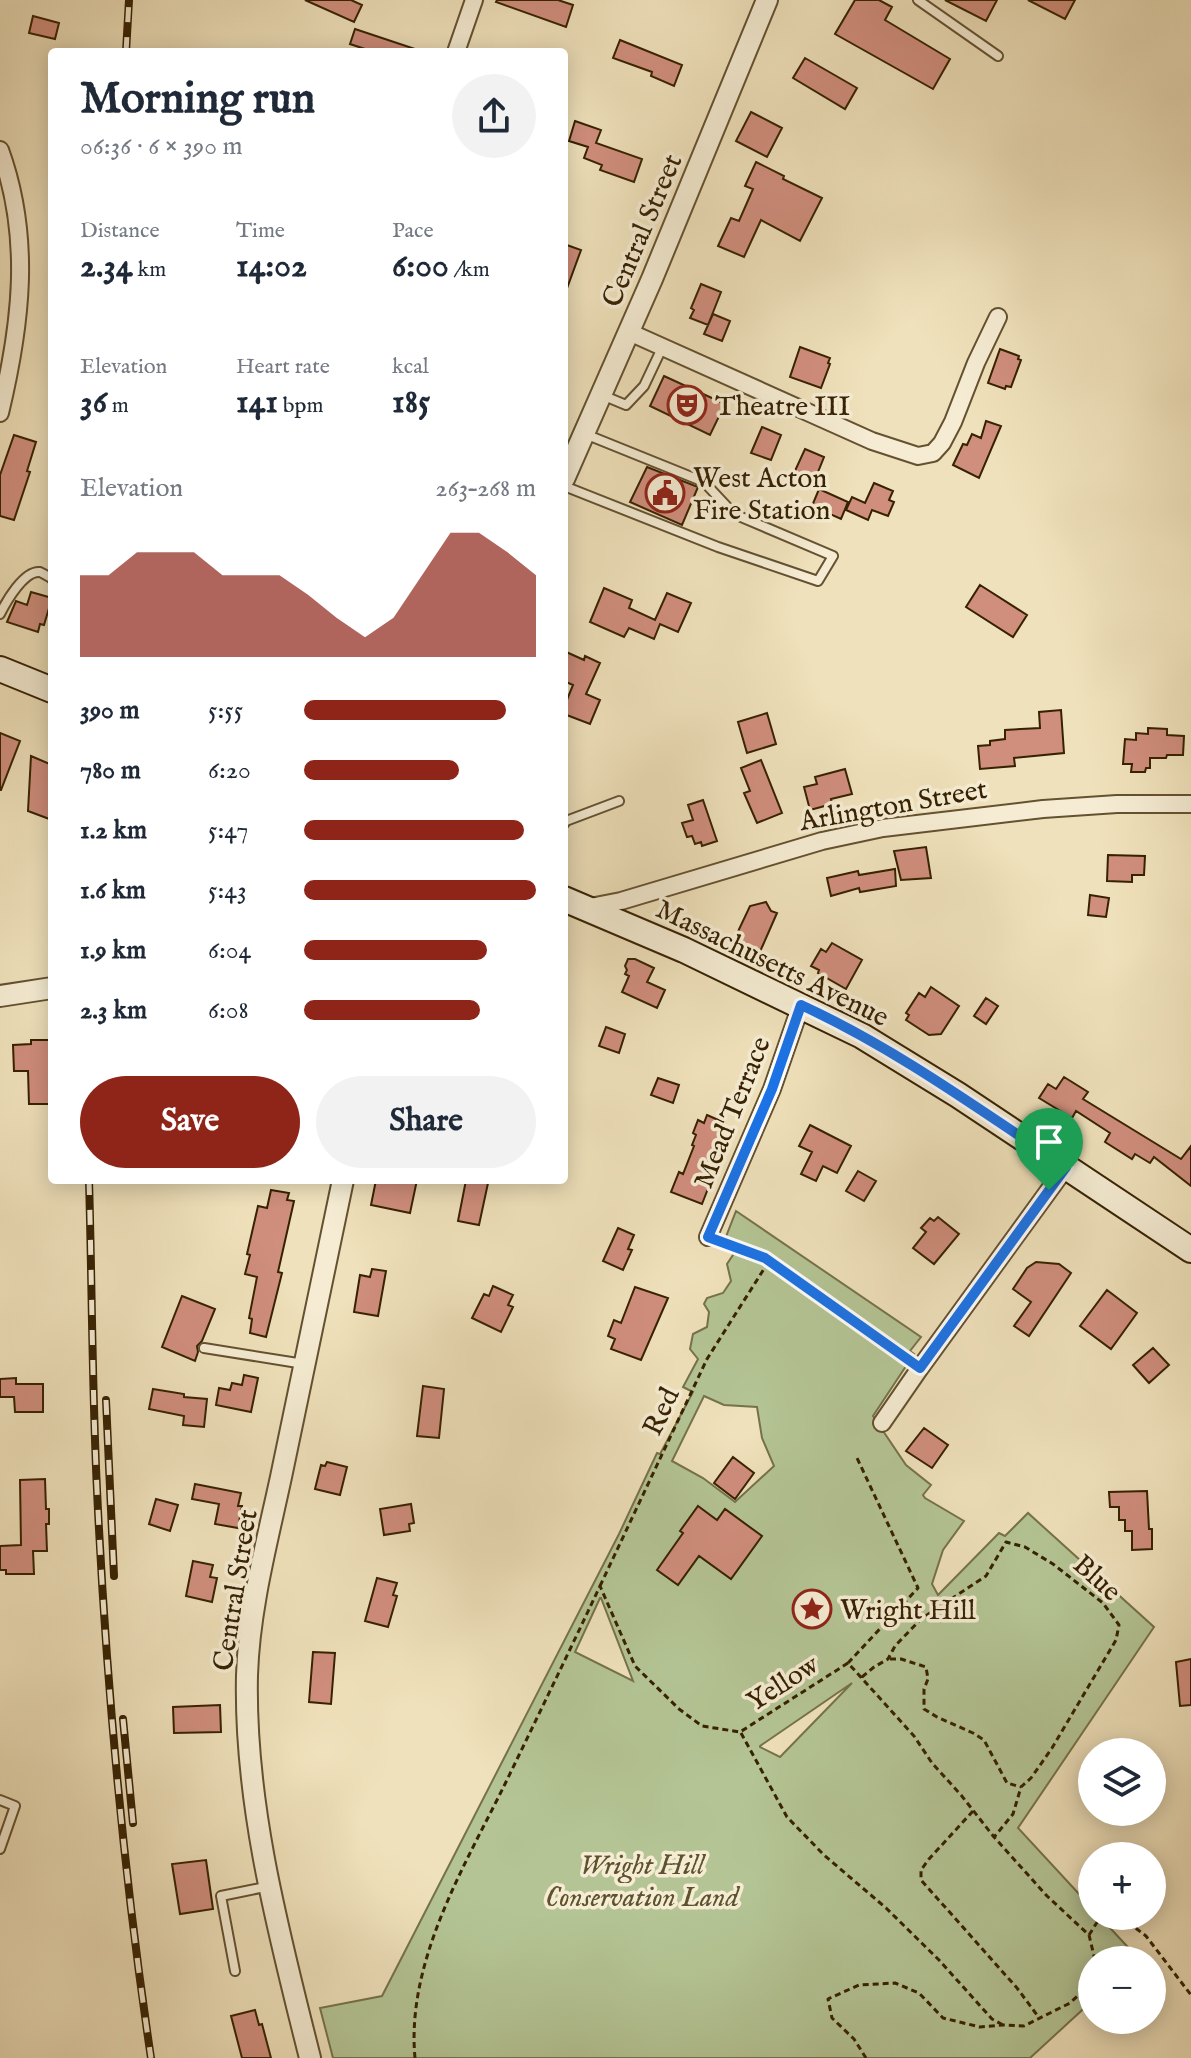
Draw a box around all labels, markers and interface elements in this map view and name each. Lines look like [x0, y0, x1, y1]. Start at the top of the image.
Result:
text: Morning run [80, 72, 315, 128]
button: share [452, 74, 536, 158]
text: 06:36 · 6 × 390 m [80, 130, 243, 163]
street label: Central Street [595, 149, 691, 313]
text: Distance [80, 217, 160, 245]
text: Time [236, 217, 285, 245]
text: Pace [392, 217, 434, 245]
text: 2.34 [80, 245, 133, 288]
text: 14:02 [236, 245, 307, 288]
text: 6:00 [392, 245, 449, 288]
text: km [133, 256, 166, 284]
text: /km [449, 256, 490, 284]
text: Elevation [80, 353, 167, 381]
text: Heart rate [236, 353, 330, 381]
text: kcal [392, 353, 429, 381]
text: 36 [80, 381, 107, 424]
text: 141 [236, 381, 278, 424]
text: 185 [392, 381, 430, 424]
theatre icon: Theatre III [666, 384, 708, 426]
place label: Theatre III [715, 390, 850, 425]
text: m [107, 392, 129, 420]
text: bpm [278, 392, 323, 420]
place label: West Acton Fire Station [693, 462, 831, 529]
text: Elevation [80, 472, 183, 505]
text: 263–268 m [435, 472, 536, 505]
public building icon: West Acton Fire Station [644, 472, 686, 514]
text: 390 m [80, 694, 140, 727]
text: 5:55 [208, 694, 243, 727]
text: 780 m [80, 754, 141, 787]
text: 6:20 [208, 754, 251, 787]
street label: Arlington Street [796, 773, 990, 840]
text: 1.2 km [80, 814, 147, 847]
text: 5:47 [208, 814, 248, 847]
text: 1.6 km [80, 874, 146, 907]
text: 5:43 [208, 874, 247, 907]
street label: Massachusetts Avenue [650, 893, 894, 1036]
text: 1.9 km [80, 934, 146, 967]
text: 6:04 [208, 934, 251, 967]
text: 2.3 km [80, 994, 147, 1027]
text: 6:08 [208, 994, 249, 1027]
street label: Mead Terrace [687, 1032, 780, 1194]
button: Save [80, 1076, 300, 1168]
button: Share [316, 1076, 536, 1168]
pin [1015, 1108, 1083, 1190]
icon: arrive [1027, 1120, 1071, 1164]
street label: Red [636, 1382, 688, 1442]
street label: Central Street [206, 1507, 267, 1674]
street label: Blue [1065, 1548, 1128, 1610]
place icon: Wright Hill [791, 1588, 833, 1630]
place label: Wright Hill [840, 1594, 976, 1629]
street label: Yellow [741, 1648, 826, 1720]
map controls [1078, 1738, 1166, 2034]
button: layers [1078, 1738, 1166, 1826]
button: + [1078, 1842, 1166, 1930]
park label: Wright Hill Conservation Land [545, 1849, 740, 1916]
button: − [1078, 1946, 1166, 2034]

